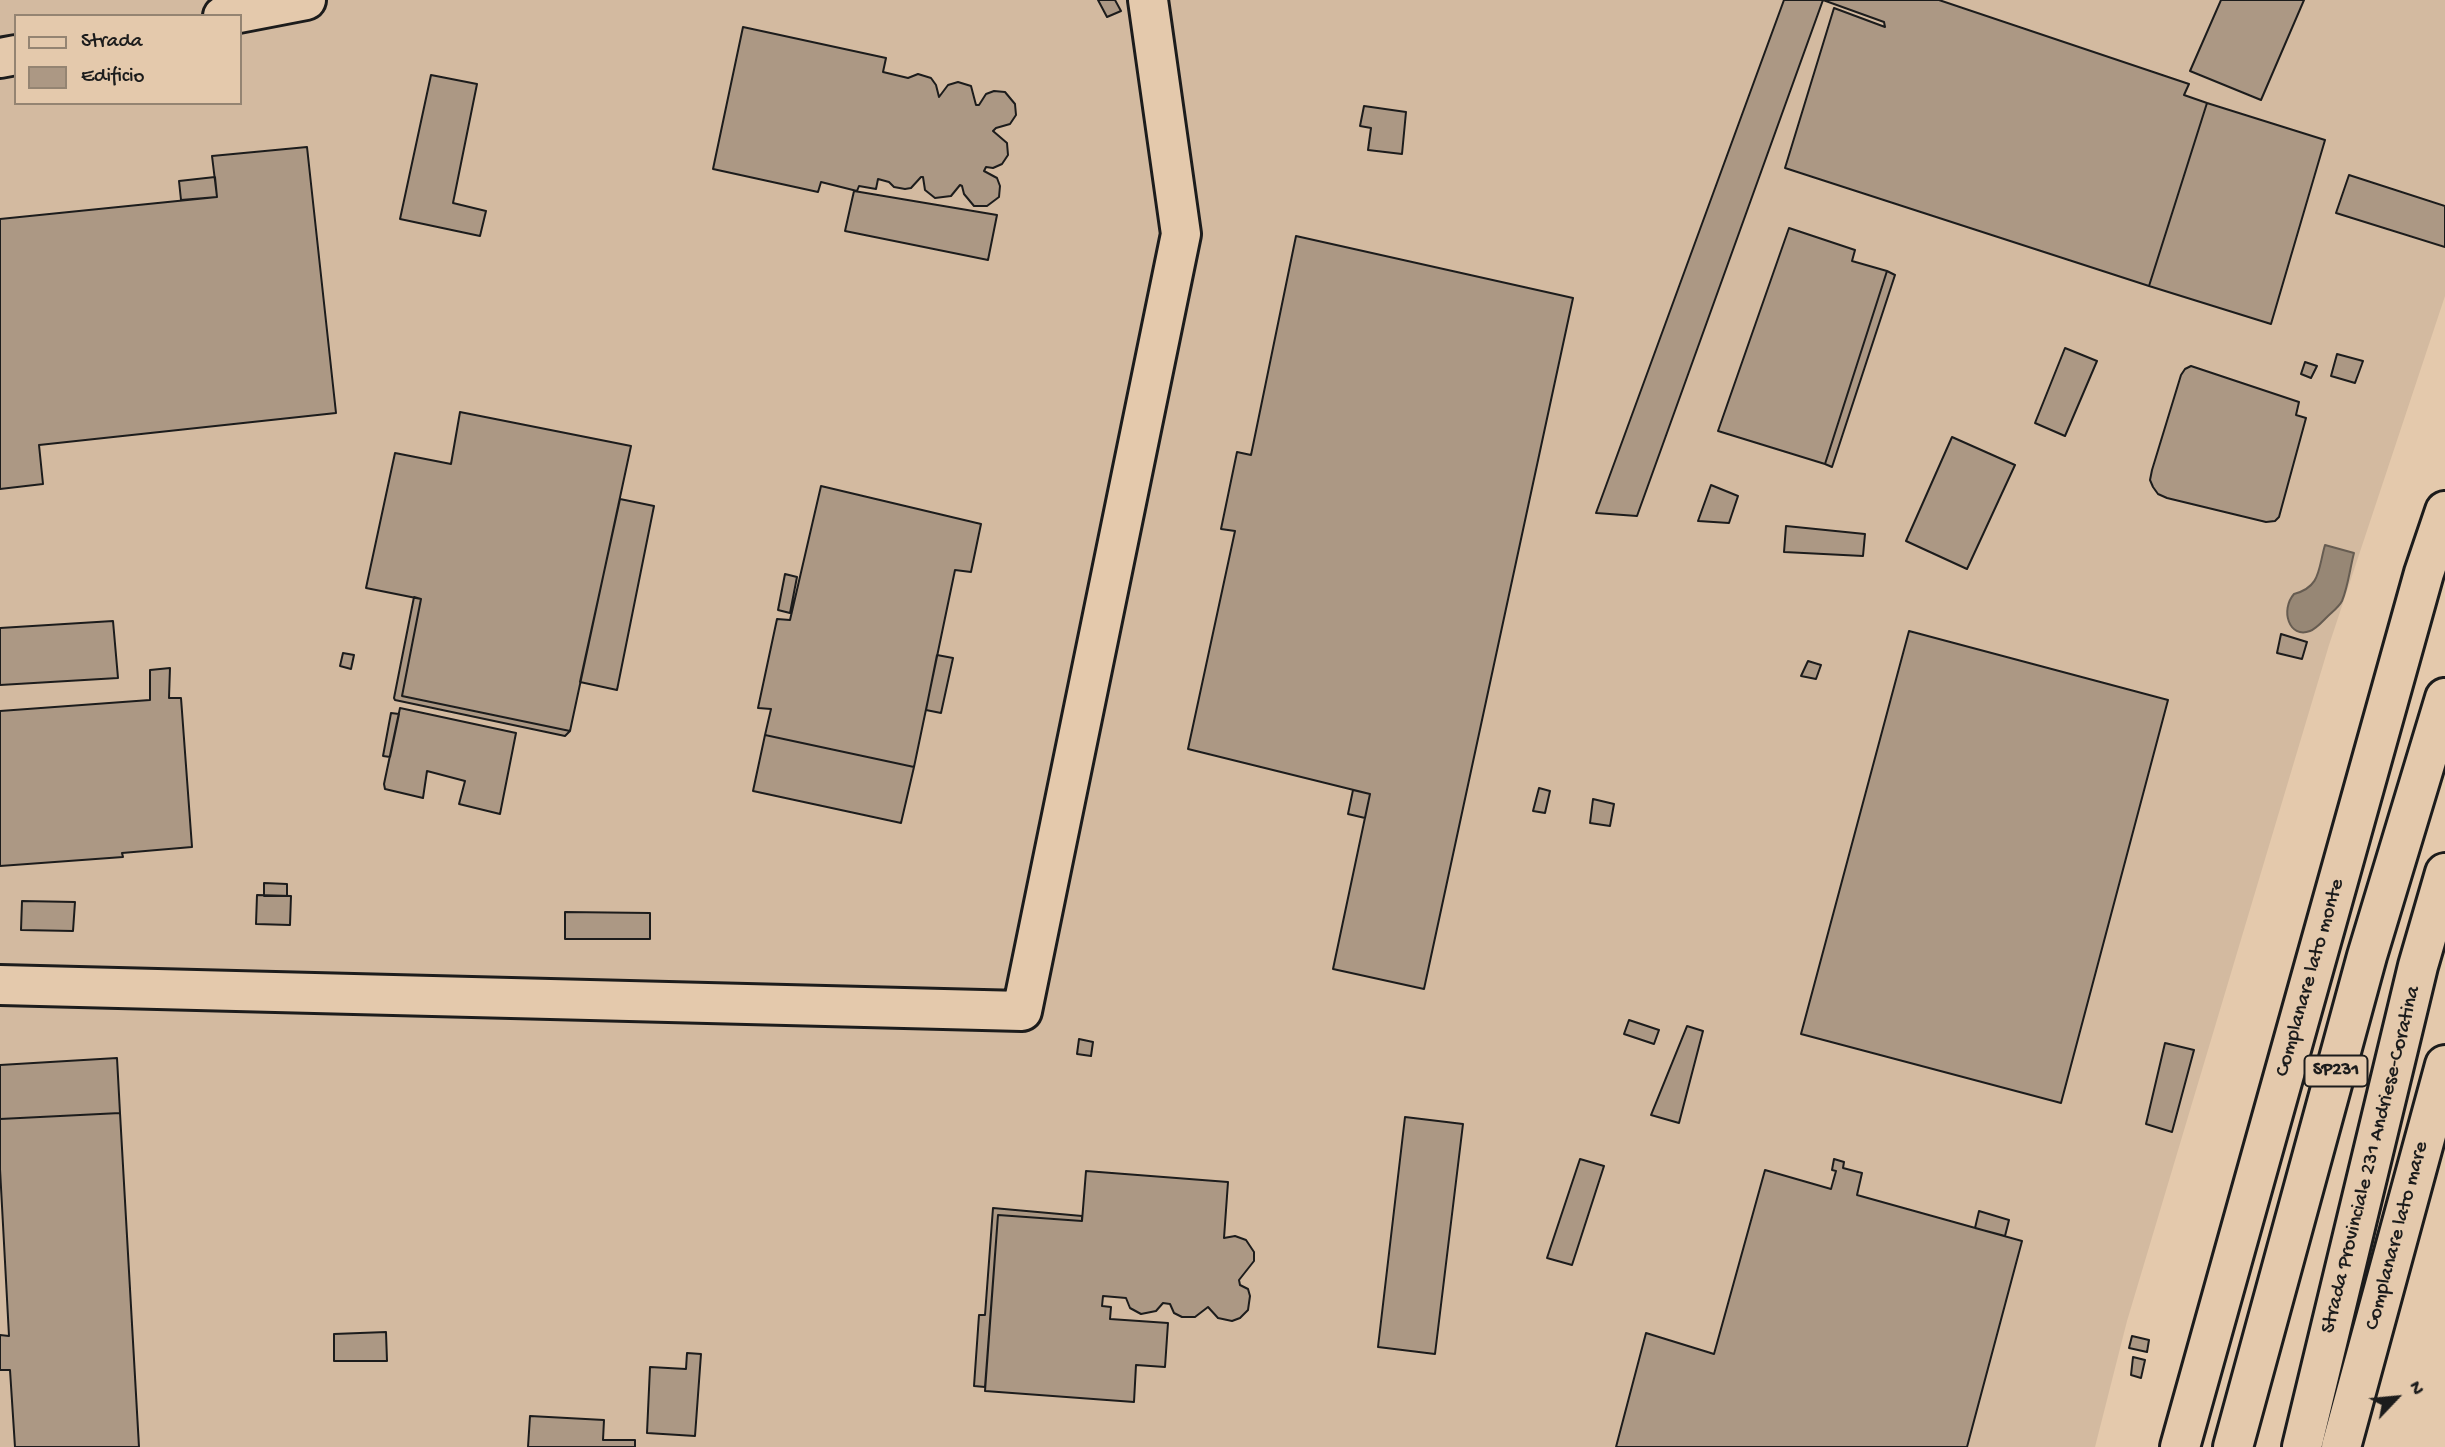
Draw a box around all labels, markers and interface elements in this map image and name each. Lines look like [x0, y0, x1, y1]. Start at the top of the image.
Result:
legend [14, 14, 242, 105]
text: Strada [81, 30, 142, 55]
text: Edificio [81, 65, 145, 90]
street label: Complanare lato monte [2271, 876, 2351, 1080]
street label: Strada Provinciale 231 Andriese-Coratina [2317, 984, 2427, 1336]
road number: SP231 [2304, 1056, 2368, 1086]
street label: Complanare lato mare [2361, 1139, 2435, 1333]
north arrow [2361, 1363, 2431, 1433]
text: N [2402, 1378, 2428, 1399]

